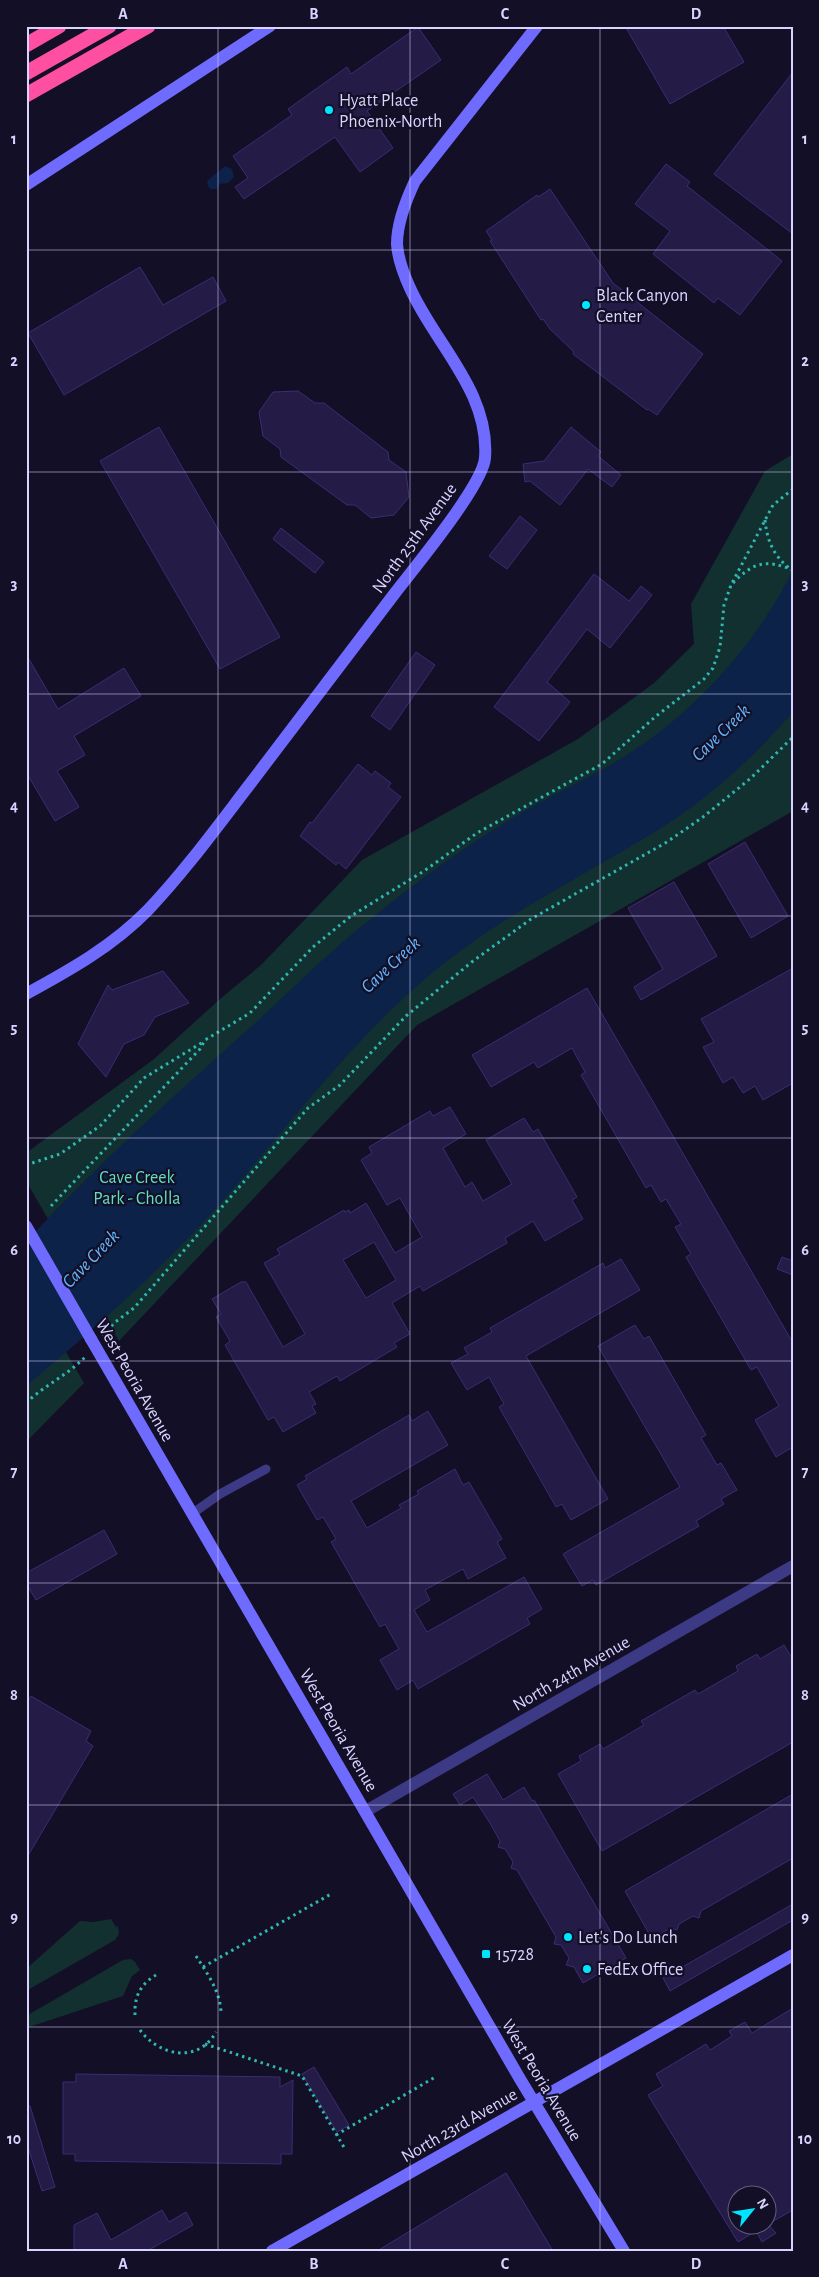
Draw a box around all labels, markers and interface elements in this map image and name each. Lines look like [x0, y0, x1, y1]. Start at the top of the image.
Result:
text: A [118, 6, 128, 22]
text: B [309, 6, 319, 22]
text: C [501, 6, 510, 22]
text: D [691, 6, 702, 22]
place label: Hyatt Place Phoenix-North [339, 92, 442, 131]
marker: Hyatt Place Phoenix-North [323, 104, 335, 116]
text: 1 [11, 131, 17, 147]
text: 1 [802, 131, 808, 147]
place label: Black Canyon Center [596, 287, 688, 326]
marker: Black Canyon Center [580, 299, 592, 311]
text: 2 [10, 353, 18, 369]
text: 2 [801, 353, 809, 369]
street label: North 25th Avenue [369, 480, 461, 597]
text: 3 [11, 576, 18, 592]
text: 3 [802, 576, 809, 592]
water label: Cave Creek [688, 701, 754, 765]
text: 4 [10, 798, 18, 814]
text: 4 [801, 798, 809, 814]
water label: Cave Creek [358, 933, 424, 997]
text: 5 [11, 1020, 18, 1036]
text: 5 [802, 1020, 809, 1036]
park label: Cave Creek Park - Cholla [93, 1169, 181, 1208]
water label: Cave Creek [59, 1226, 123, 1292]
text: 6 [10, 1242, 18, 1258]
text: 6 [801, 1242, 809, 1258]
street label: West Peoria Avenue [92, 1316, 177, 1445]
text: 7 [11, 1464, 18, 1480]
text: 7 [802, 1464, 809, 1480]
street label: North 24th Avenue [510, 1633, 633, 1715]
street label: West Peoria Avenue [296, 1666, 381, 1795]
text: 8 [10, 1687, 18, 1703]
text: 8 [801, 1687, 809, 1703]
text: 9 [10, 1909, 18, 1925]
text: 9 [801, 1909, 809, 1925]
place label: Let's Do Lunch [578, 1929, 678, 1947]
marker: Let's Do Lunch [562, 1931, 574, 1943]
place label: 15728 [496, 1946, 534, 1964]
marker: 15728 [480, 1948, 492, 1960]
place label: FedEx Office [597, 1961, 683, 1979]
marker: FedEx Office [581, 1963, 593, 1975]
street label: West Peoria Avenue [498, 2017, 585, 2144]
street label: North 23rd Avenue [398, 2085, 521, 2166]
text: 10 [7, 2131, 21, 2147]
text: 10 [798, 2131, 812, 2147]
north arrow [726, 2184, 776, 2234]
text: N [754, 2196, 771, 2212]
text: A [118, 2256, 128, 2272]
text: B [309, 2256, 319, 2272]
text: C [501, 2256, 510, 2272]
text: D [691, 2256, 702, 2272]

